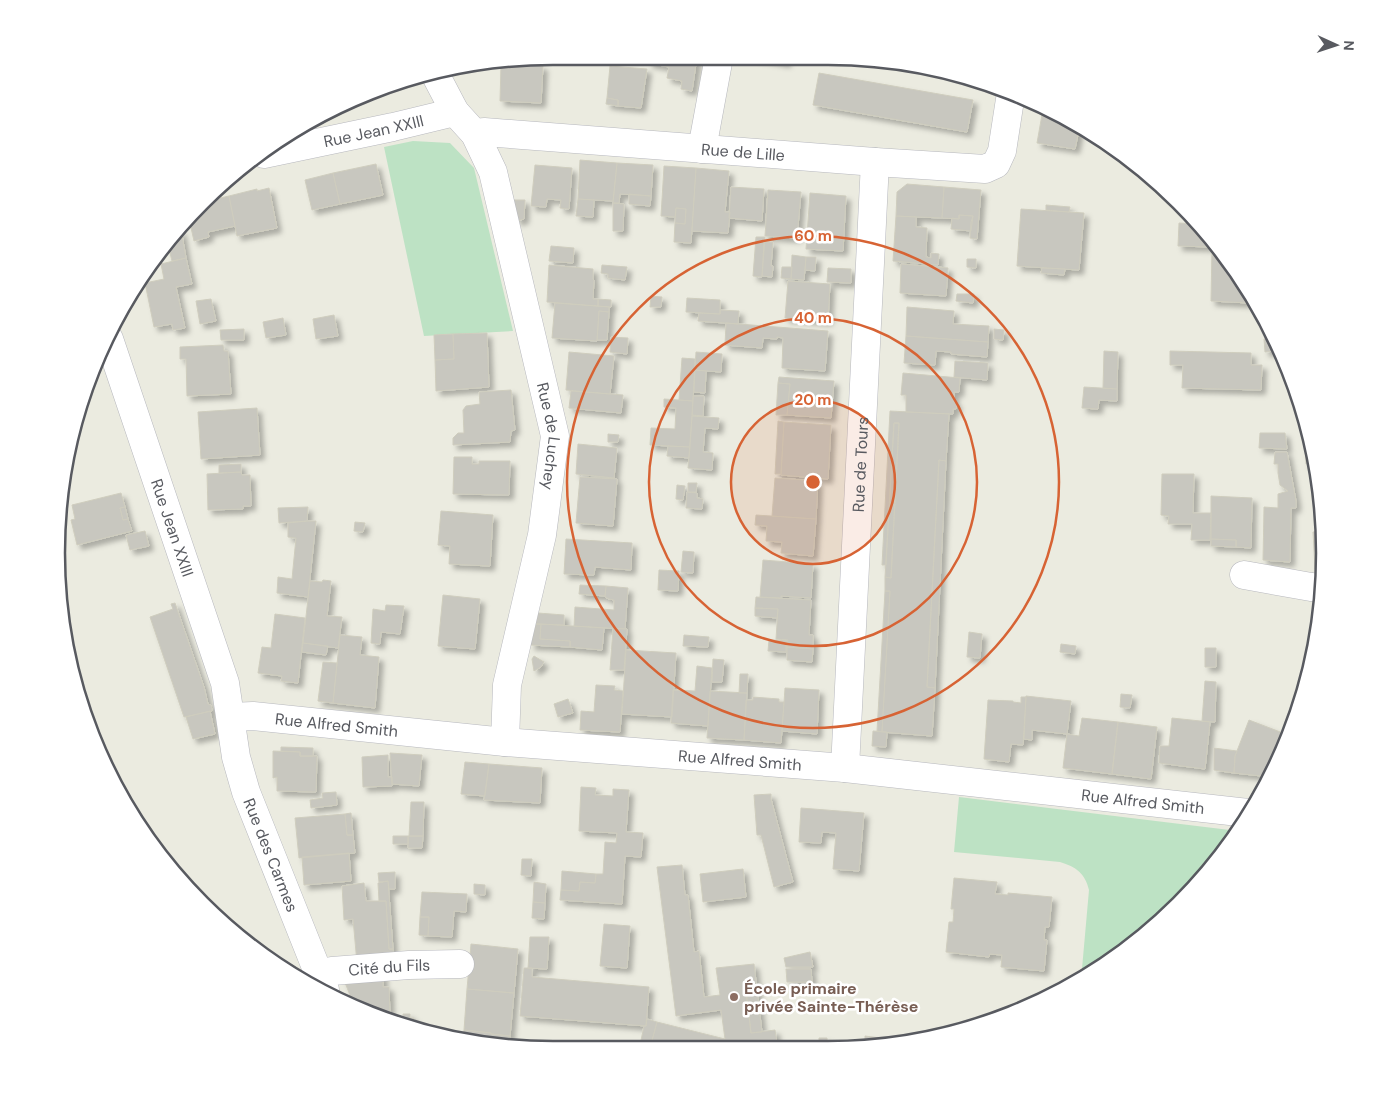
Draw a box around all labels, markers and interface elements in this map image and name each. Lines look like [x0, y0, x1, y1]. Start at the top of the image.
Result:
north arrow [1311, 20, 1361, 70]
text: N [1340, 40, 1358, 51]
street label: Rue Jean XXIII [322, 110, 426, 152]
street label: Rue de Lille [700, 139, 786, 166]
text: 60 m [794, 226, 832, 246]
text: 40 m [794, 308, 832, 328]
street label: Rue de Luchey [532, 380, 565, 491]
text: 20 m [795, 390, 831, 410]
street label: Rue de Tours [848, 416, 873, 513]
centre of rings [804, 473, 822, 491]
street label: Rue Jean XXIII [146, 476, 198, 579]
street label: Rue Alfred Smith [274, 708, 399, 742]
street label: Rue Alfred Smith [677, 745, 802, 776]
street label: Rue Alfred Smith [1080, 784, 1205, 819]
street label: Rue des Carmes [238, 795, 303, 915]
street label: Cité du Fils [347, 955, 431, 981]
place label: École primaire privée Sainte-Thérèse [744, 978, 918, 1017]
marker: École primaire privée Sainte-Thérèse [728, 991, 740, 1003]

